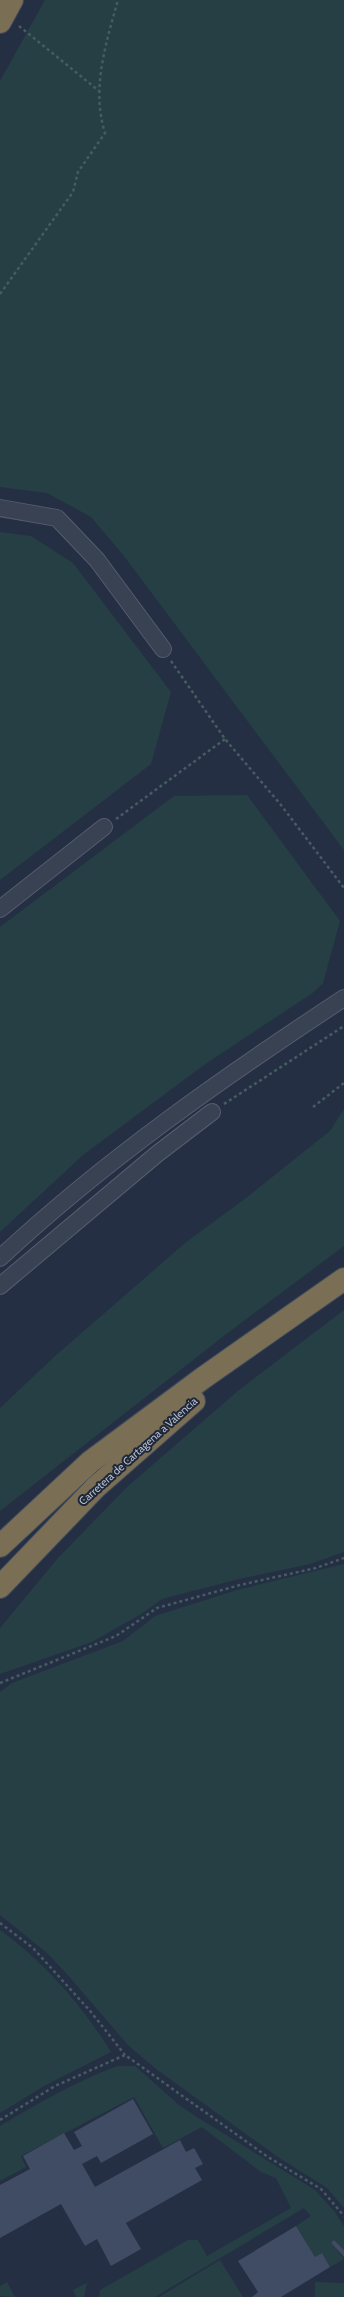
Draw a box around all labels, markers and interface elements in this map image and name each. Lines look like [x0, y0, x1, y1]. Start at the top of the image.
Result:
street label: Carretera de Cartagena a Valencia [76, 1393, 201, 1508]

